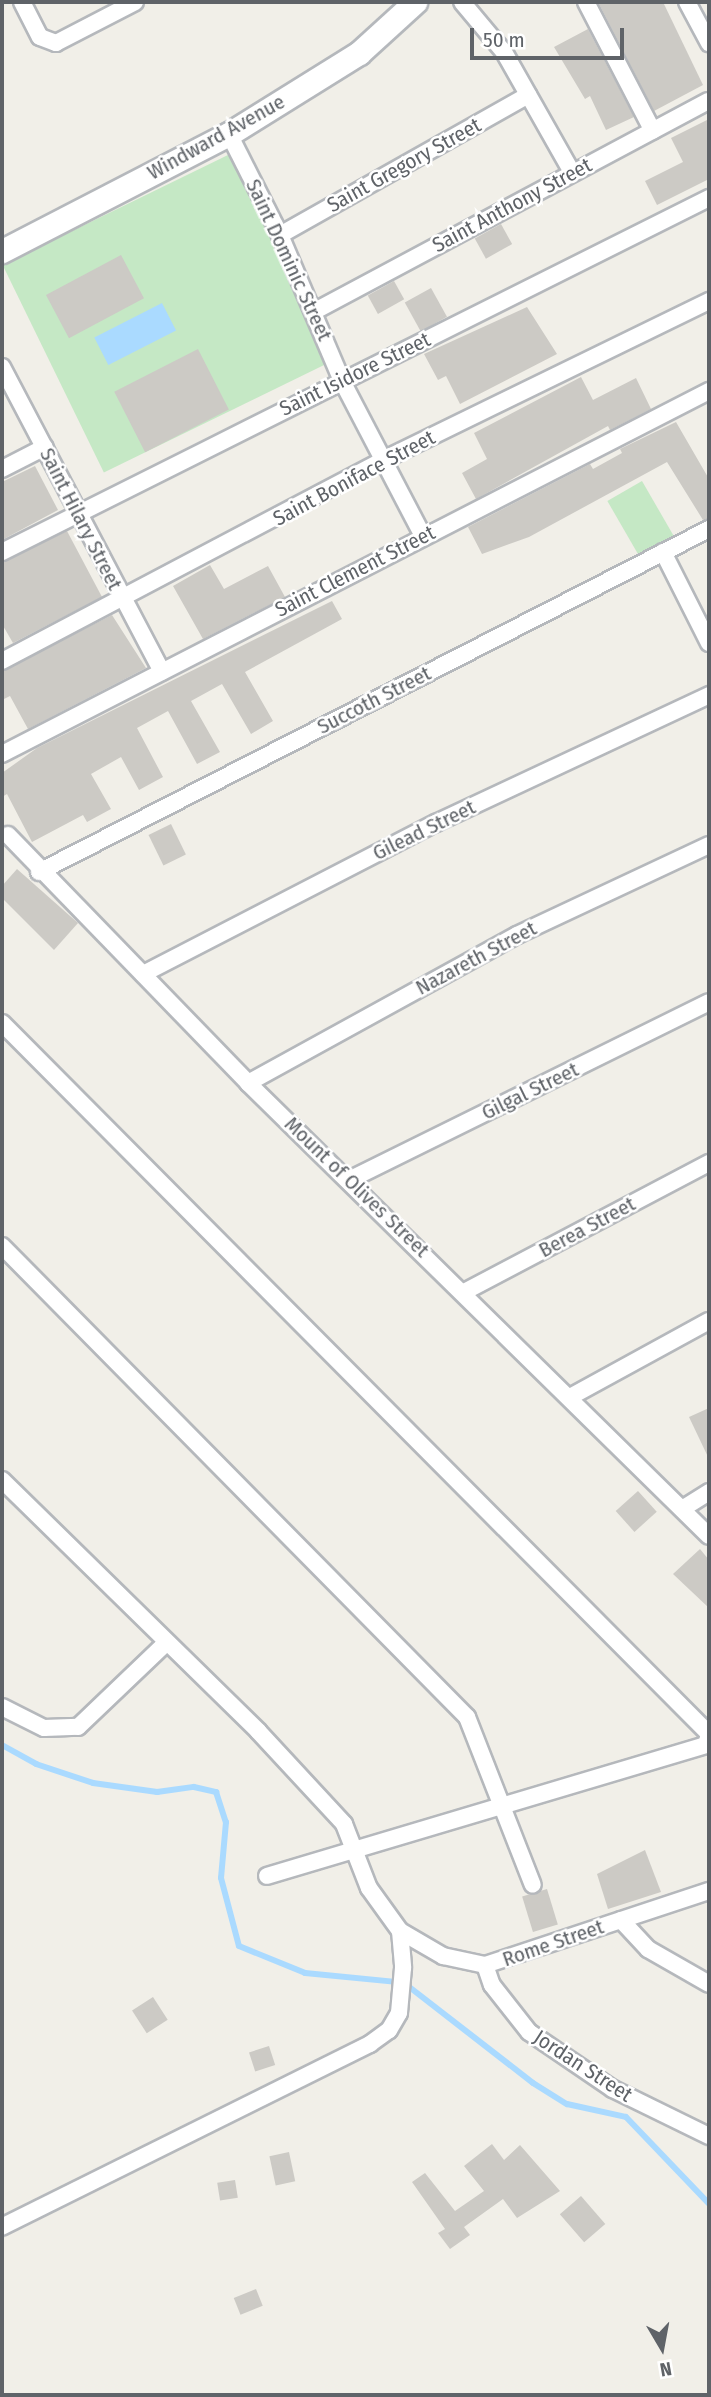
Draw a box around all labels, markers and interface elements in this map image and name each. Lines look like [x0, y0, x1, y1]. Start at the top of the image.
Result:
scale bar [473, 14, 627, 58]
text: 50 m [483, 27, 525, 53]
street label: Windward Avenue [143, 89, 289, 185]
street label: Saint Gregory Street [323, 112, 485, 218]
street label: Saint Anthony Street [428, 152, 596, 258]
street label: Saint Dominic Street [241, 175, 337, 345]
street label: Saint Isidore Street [275, 327, 435, 421]
street label: Saint Boniface Street [269, 425, 439, 531]
street label: Saint Hilary Street [34, 444, 128, 594]
street label: Saint Clement Street [271, 520, 439, 622]
street label: Succoth Street [313, 661, 435, 739]
street label: Gilead Street [369, 794, 479, 866]
street label: Nazareth Street [411, 916, 541, 1000]
street label: Gilgal Street [477, 1057, 583, 1125]
street label: Mount of Olives Street [279, 1111, 435, 1263]
street label: Berea Street [534, 1191, 640, 1263]
street label: Rome Street [499, 1914, 607, 1972]
street label: Jordan Street [529, 2025, 637, 2107]
north arrow [627, 2313, 697, 2383]
text: N [658, 2357, 673, 2381]

